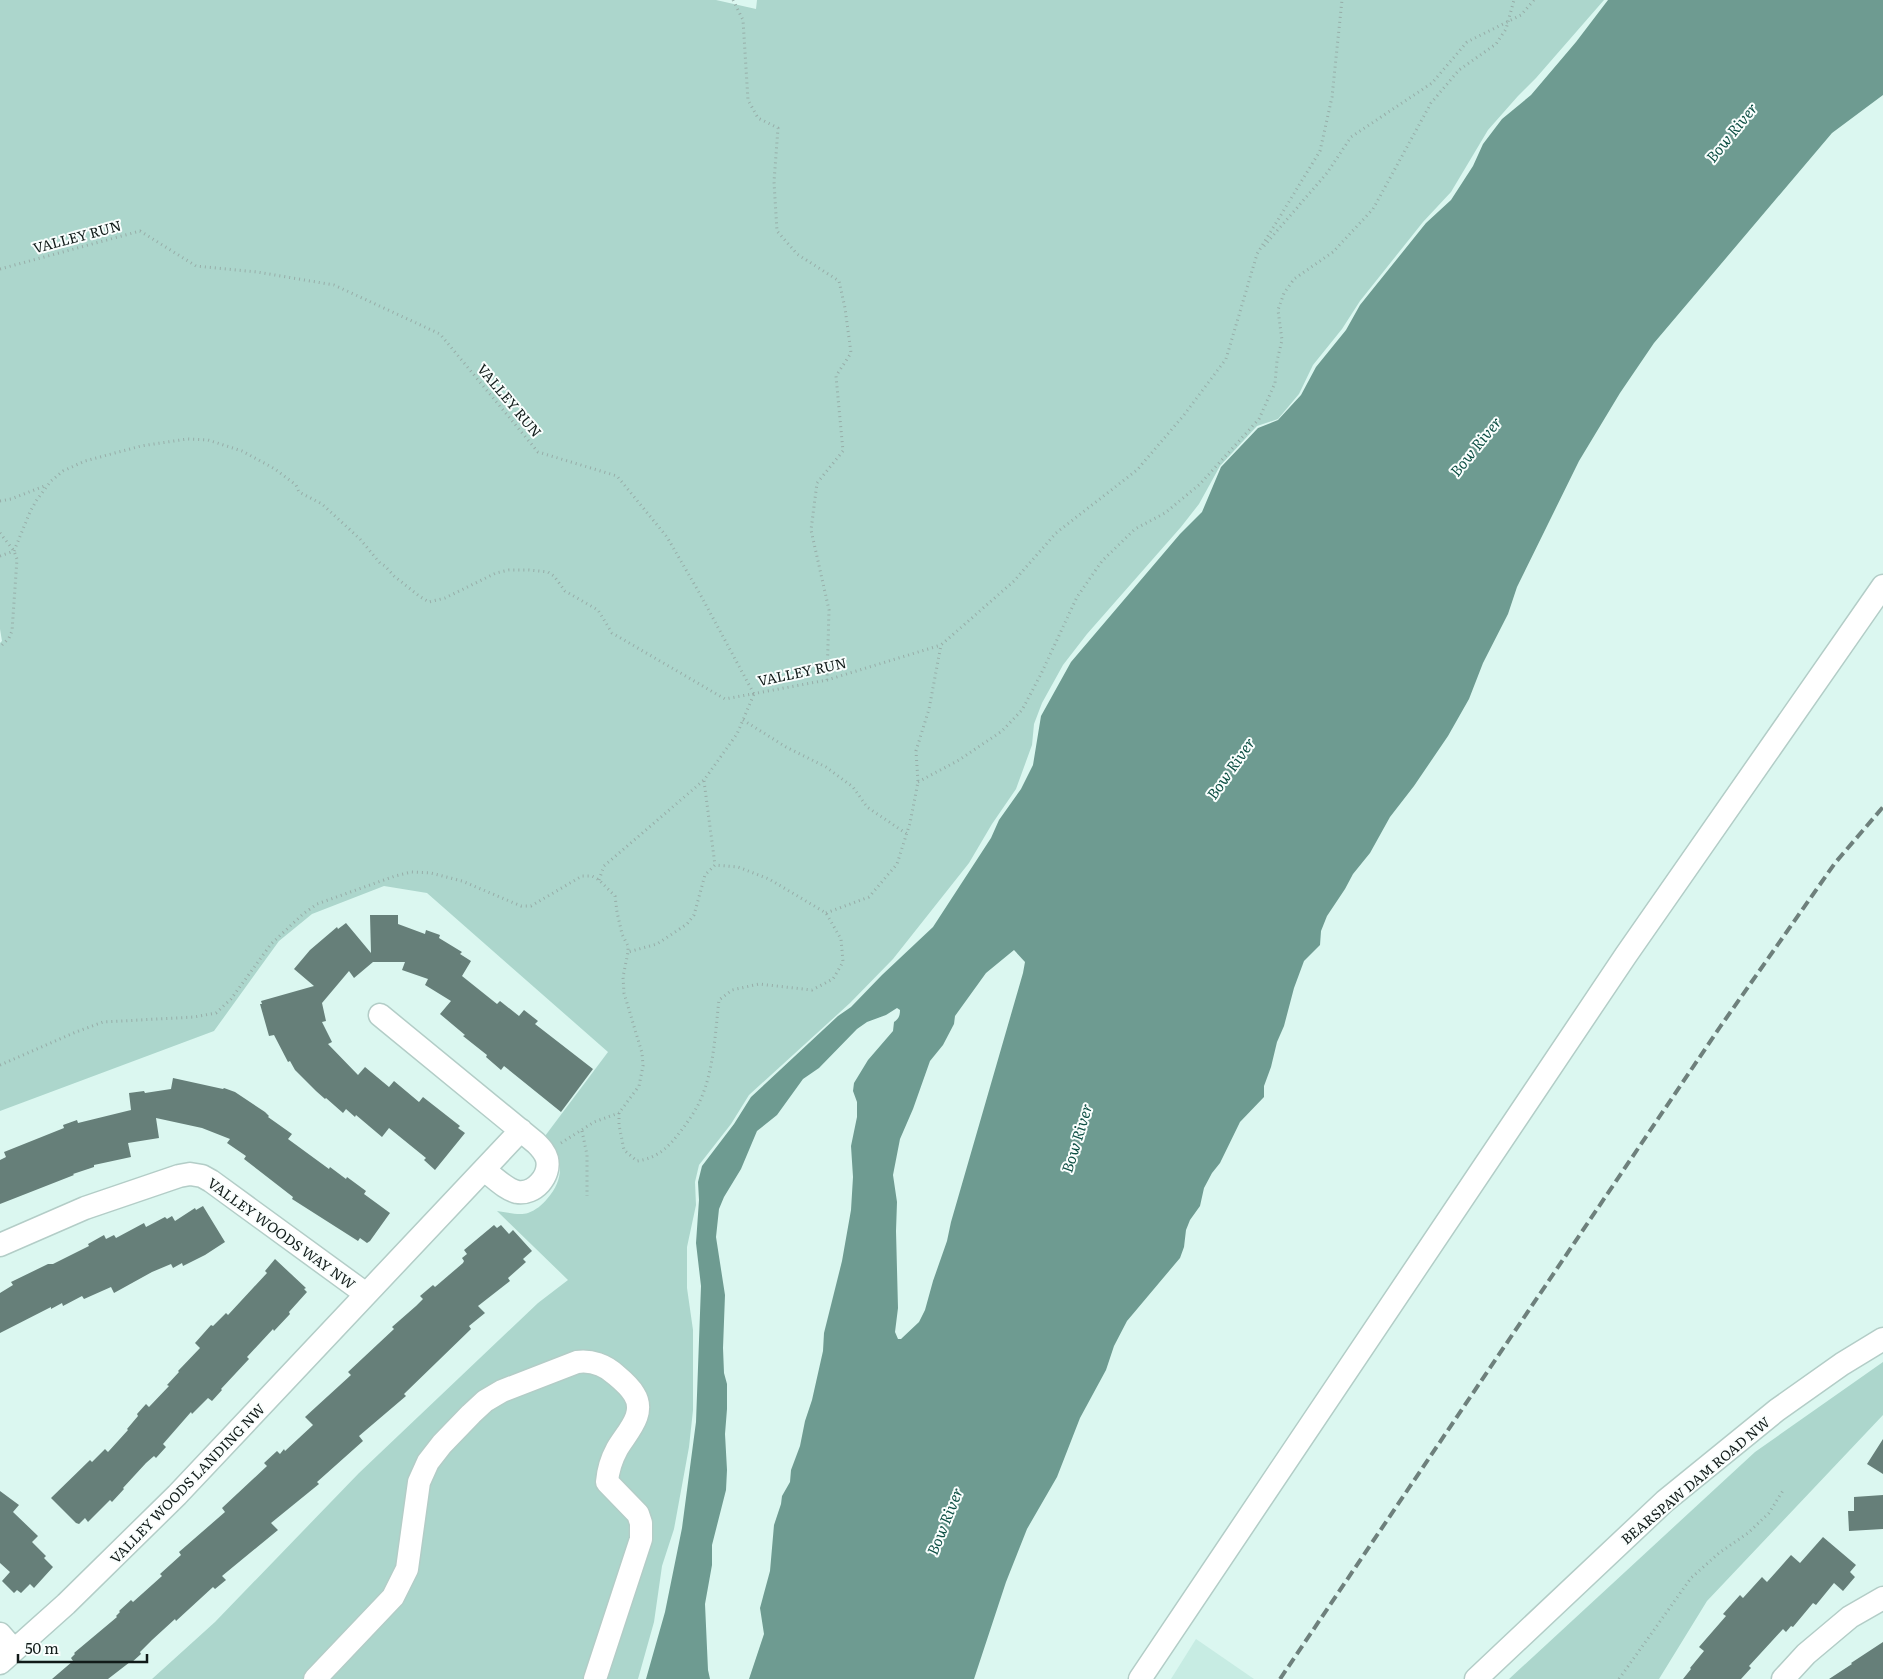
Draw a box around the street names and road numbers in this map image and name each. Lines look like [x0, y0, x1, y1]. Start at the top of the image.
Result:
street label: VALLEY RUN [31, 215, 123, 257]
street label: VALLEY RUN [473, 359, 547, 441]
street label: VALLEY RUN [756, 652, 848, 690]
street label: VALLEY WOODS WAY NW [204, 1172, 360, 1294]
street label: VALLEY WOODS LANDING NW [105, 1399, 269, 1567]
street label: BEARSPAW DAM ROAD NW [1616, 1412, 1774, 1548]

